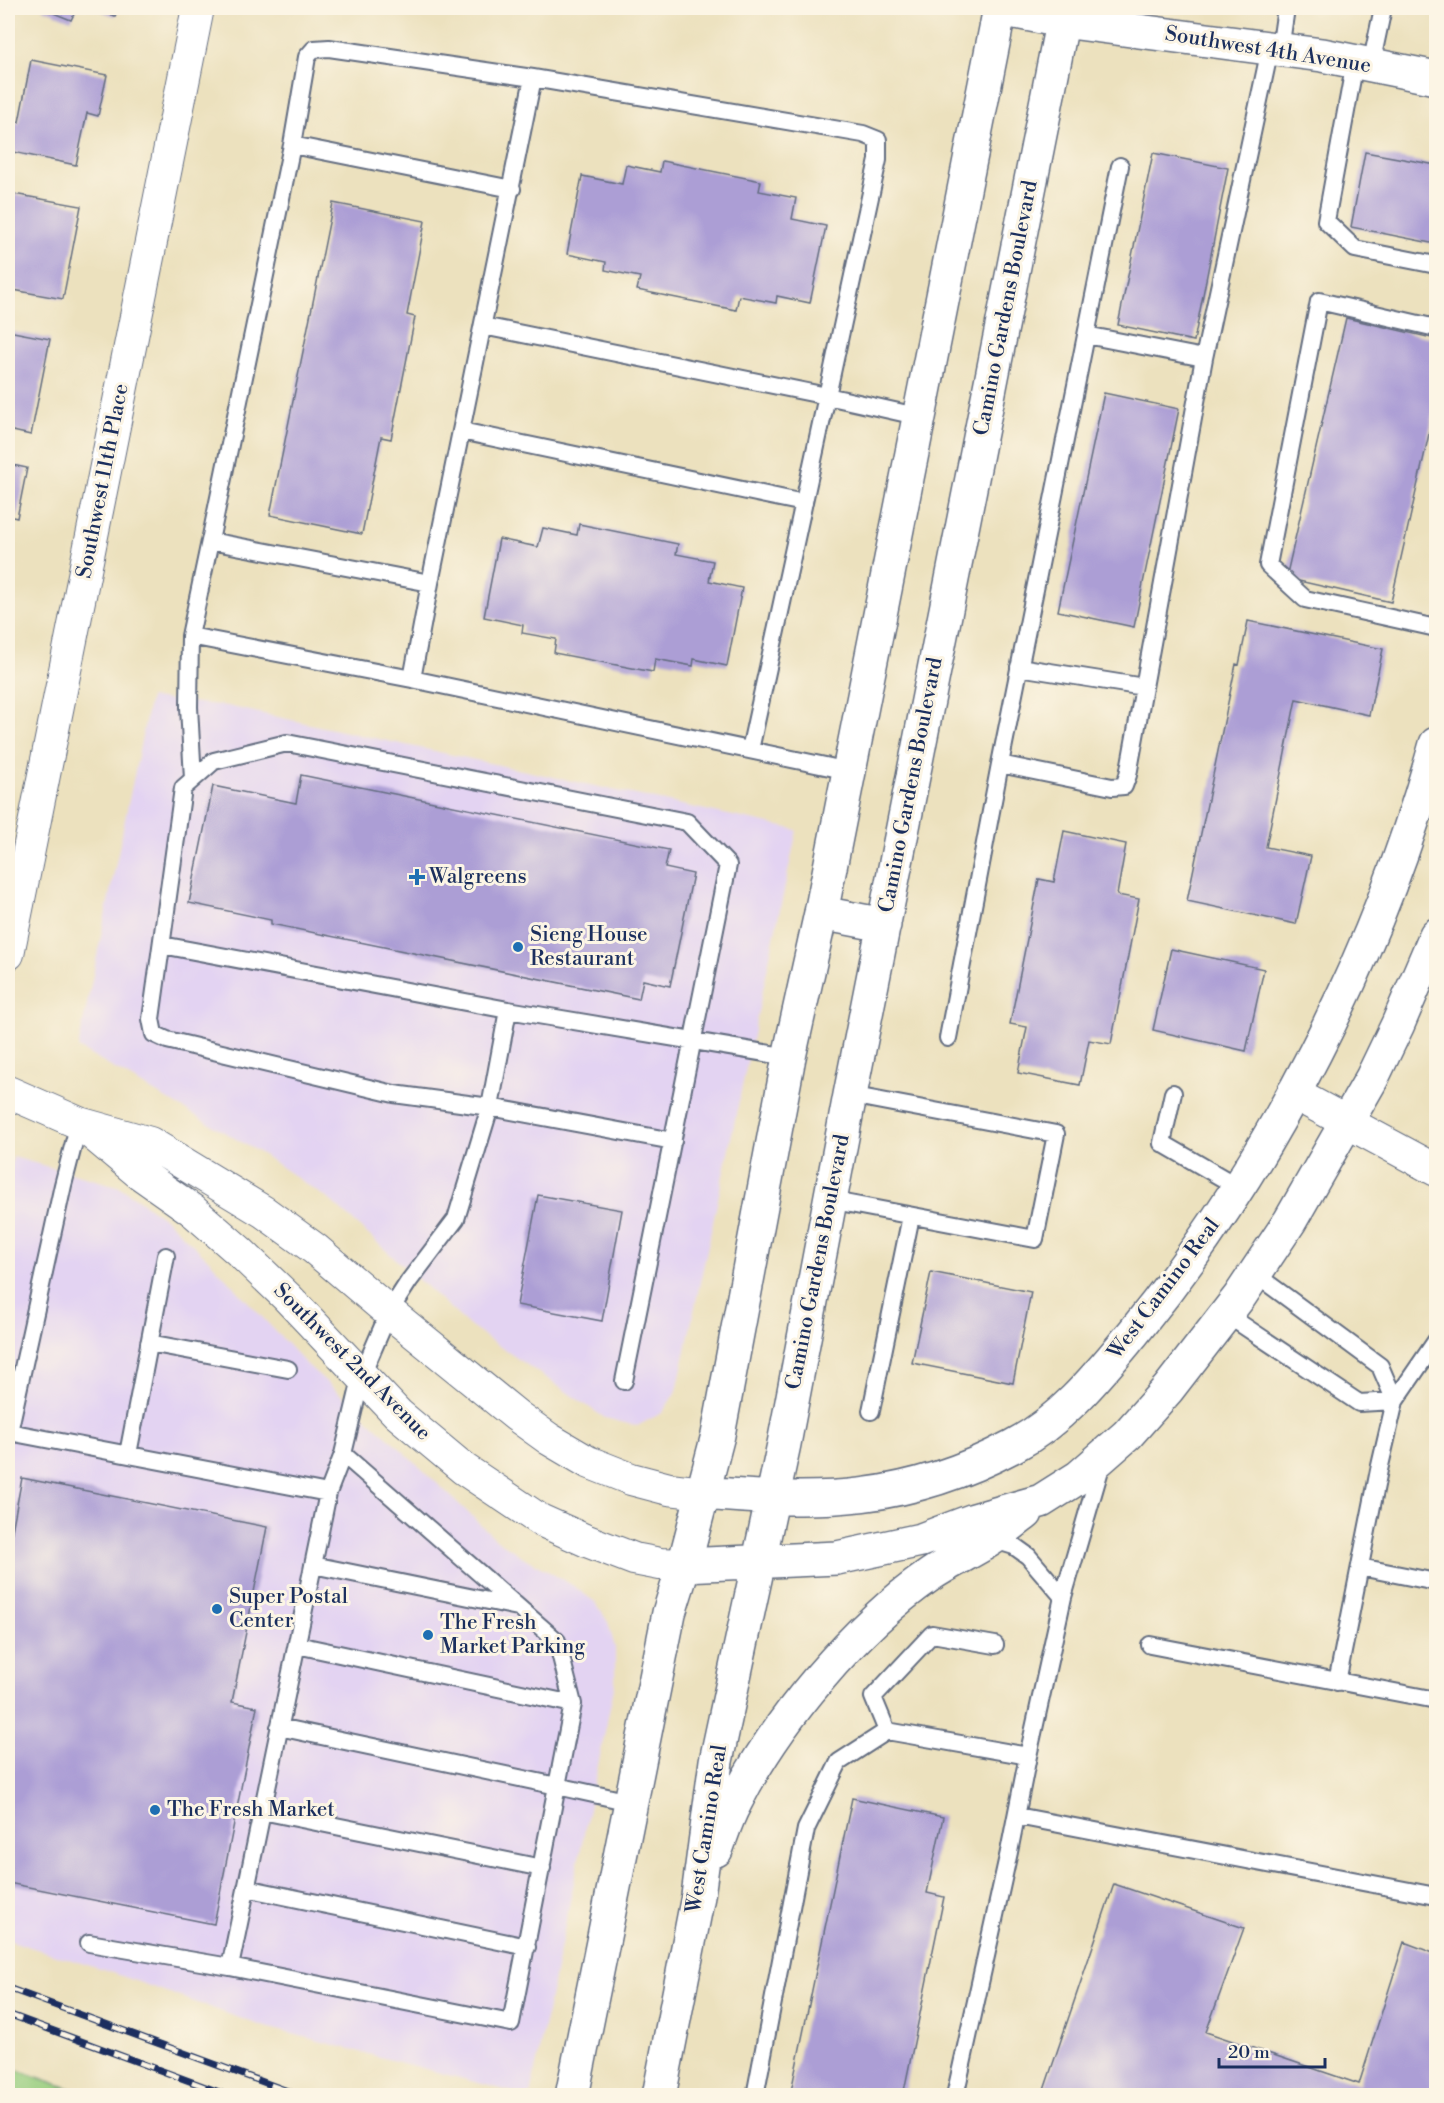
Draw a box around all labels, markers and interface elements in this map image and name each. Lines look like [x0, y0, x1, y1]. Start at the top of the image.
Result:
street label: Southwest 4th Avenue [1163, 21, 1373, 79]
street label: Camino Gardens Boulevard [968, 178, 1044, 438]
street label: Southwest 11th Place [71, 381, 135, 581]
street label: Camino Gardens Boulevard [873, 655, 949, 915]
place label: Walgreens [428, 864, 527, 890]
marker: Walgreens [410, 870, 424, 884]
place label: Sieng House Restaurant [530, 922, 648, 972]
marker: Sieng House Restaurant [511, 940, 525, 954]
street label: Camino Gardens Boulevard [780, 1132, 856, 1392]
street label: West Camino Real [1102, 1213, 1226, 1366]
street label: Southwest 2nd Avenue [268, 1278, 436, 1446]
place label: Super Postal Center [229, 1584, 348, 1634]
marker: Super Postal Center [210, 1602, 224, 1616]
place label: The Fresh Market Parking [440, 1610, 585, 1660]
marker: The Fresh Market Parking [421, 1628, 435, 1642]
street label: West Camino Real [681, 1743, 733, 1916]
place label: The Fresh Market [167, 1797, 335, 1823]
marker: The Fresh Market [148, 1803, 162, 1817]
scale bar [1219, 2031, 1326, 2069]
text: 20 m [1228, 2041, 1270, 2064]

